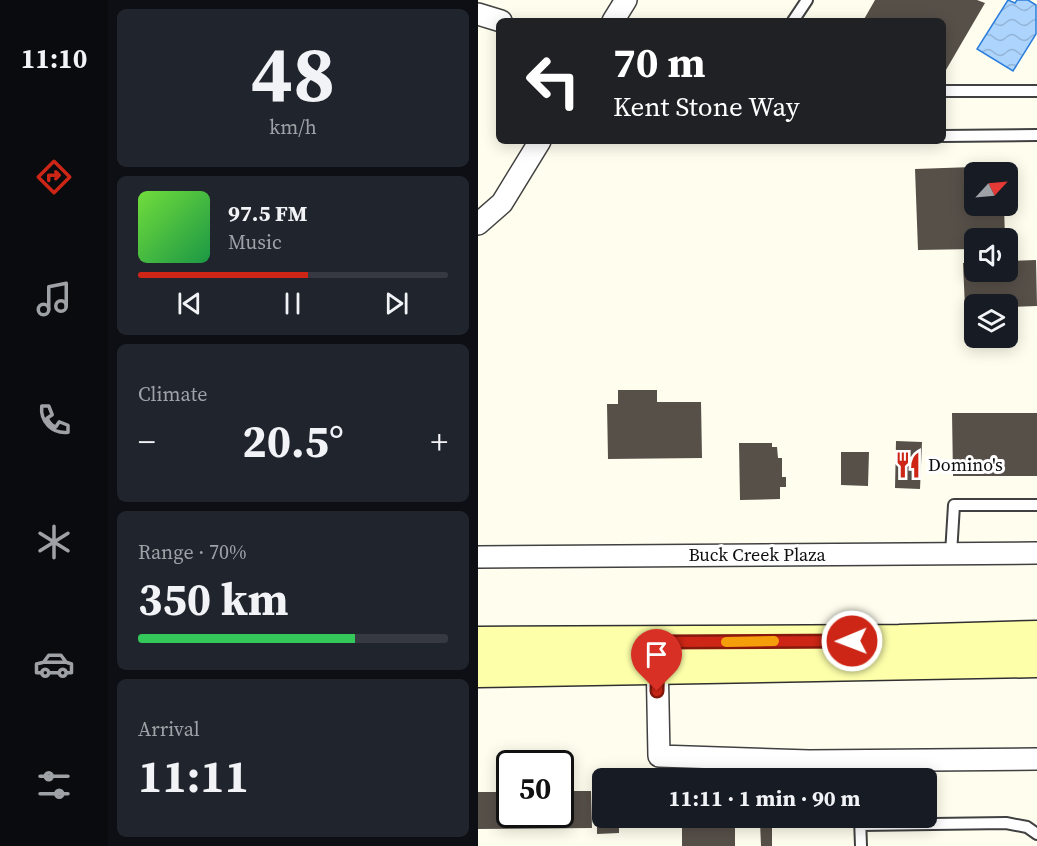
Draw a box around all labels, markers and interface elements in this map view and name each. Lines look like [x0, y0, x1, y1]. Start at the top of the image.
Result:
text: 48 [251, 20, 335, 127]
text: 70 m [613, 33, 706, 91]
text: 11:10 [21, 40, 87, 77]
icon: left [514, 42, 592, 120]
text: Kent Stone Way [613, 88, 800, 125]
text: km/h [269, 113, 317, 141]
icon: directions [33, 156, 75, 198]
north arrow [964, 162, 1018, 216]
map controls [964, 162, 1018, 348]
text: 97.5 FM [228, 198, 307, 228]
text: Music [228, 228, 282, 256]
button: sound [964, 228, 1018, 282]
icon: music [33, 278, 75, 320]
icon: previous [173, 287, 206, 320]
icon: pause [276, 287, 309, 320]
icon: next [380, 287, 413, 320]
button: layers [964, 294, 1018, 348]
text: Climate [138, 380, 207, 408]
icon: phone [33, 399, 75, 441]
text: 20.5° [242, 410, 344, 472]
text: − [138, 419, 156, 464]
text: + [431, 419, 448, 464]
restaurant icon: Domino's [893, 450, 923, 480]
place label: Domino's [928, 452, 1003, 477]
icon: climate [33, 521, 75, 563]
text: Range · 70% [138, 538, 247, 566]
street label: Buck Creek Plaza [688, 542, 826, 567]
text: 350 km [138, 568, 289, 630]
position arrow [820, 609, 884, 673]
pin [631, 629, 682, 691]
icon: arrive [640, 638, 673, 671]
icon: car [33, 643, 75, 685]
text: Arrival [138, 715, 200, 743]
text: 11:11 [138, 745, 249, 807]
speed limit sign: 50 [496, 750, 574, 828]
icon: filters [33, 764, 75, 806]
text: 11:11 · 1 min · 90 m [669, 783, 860, 813]

